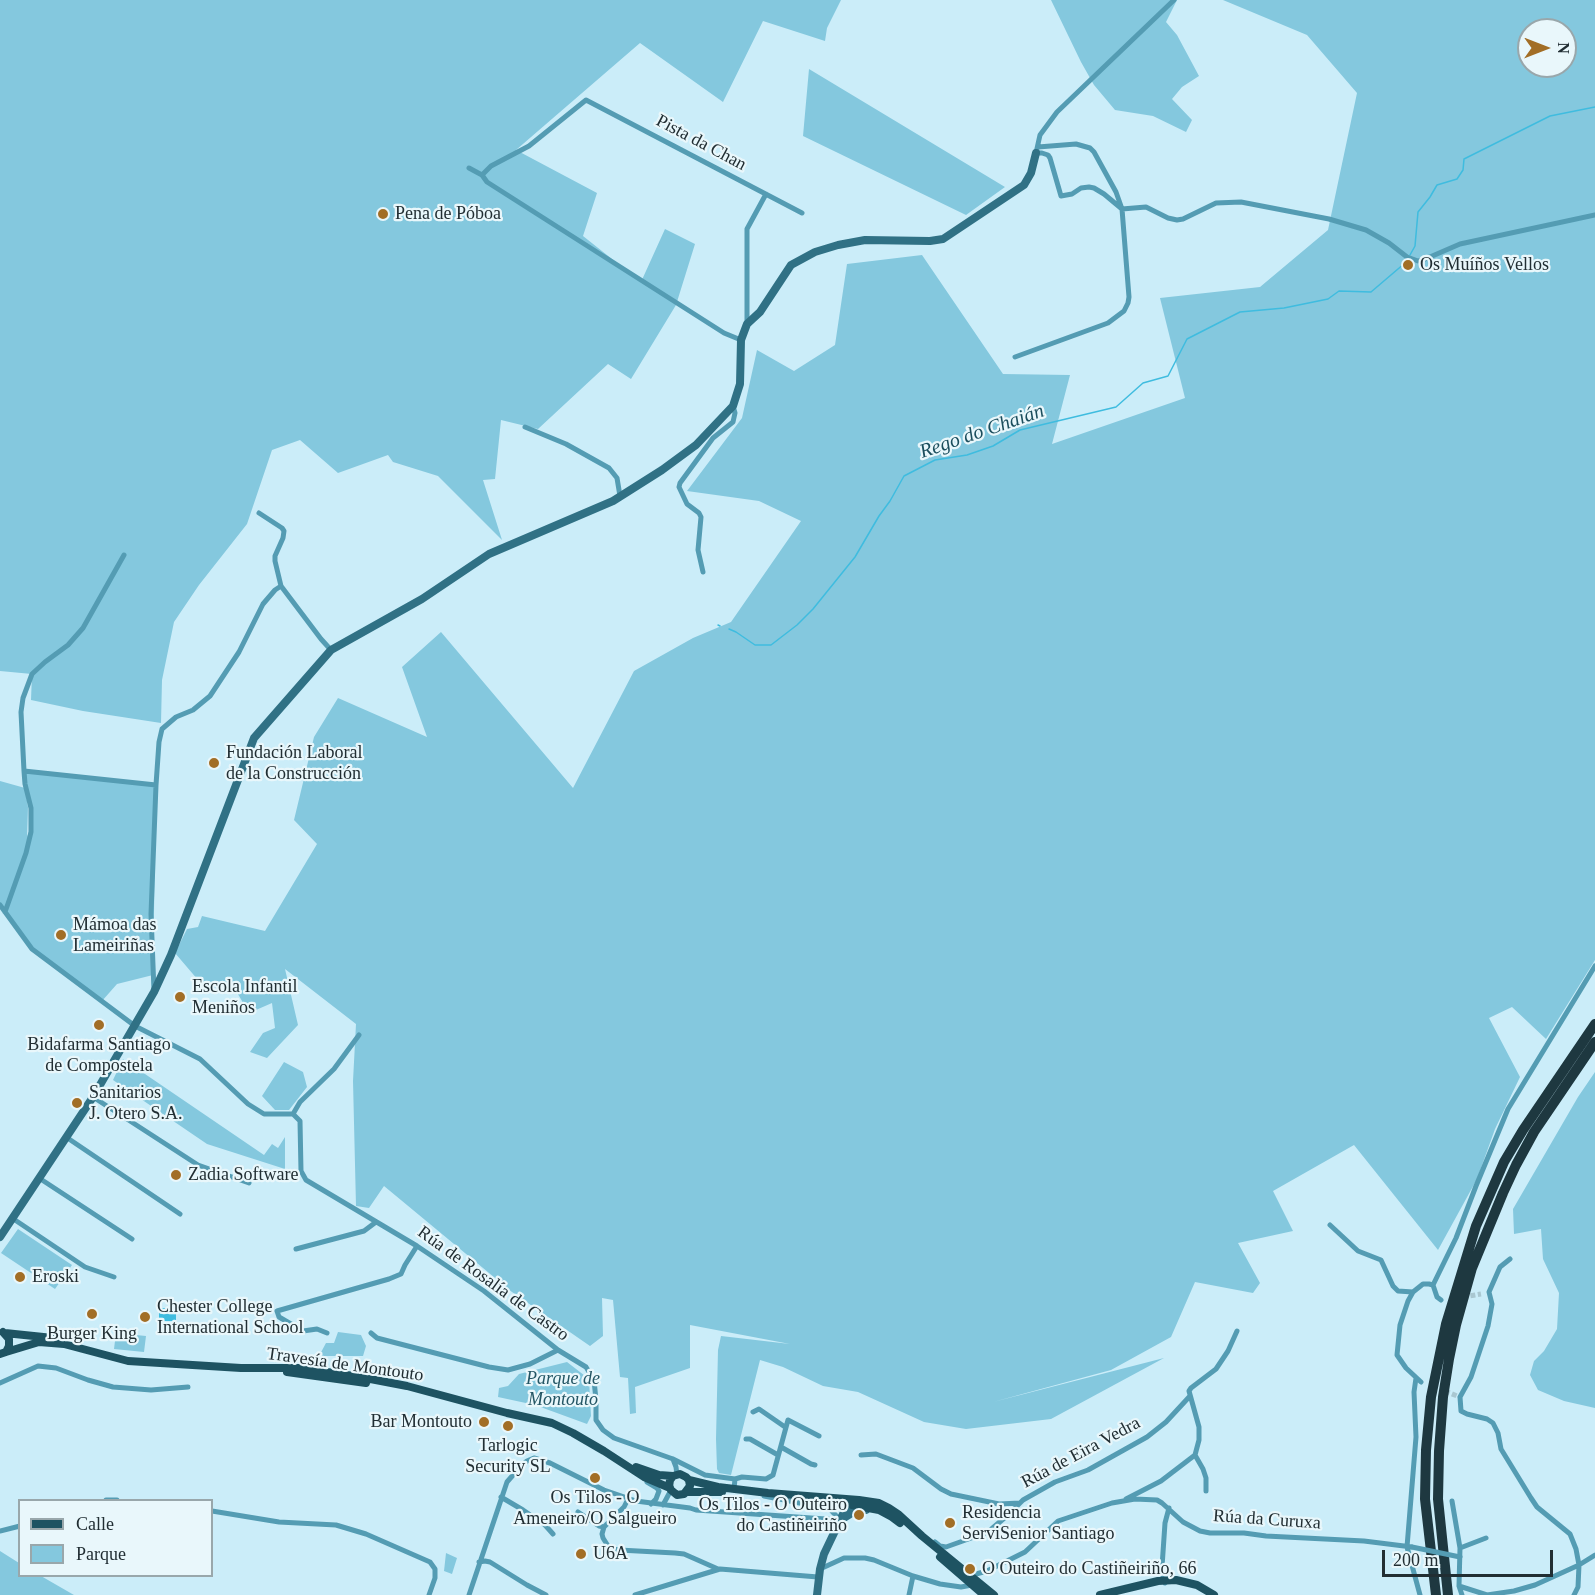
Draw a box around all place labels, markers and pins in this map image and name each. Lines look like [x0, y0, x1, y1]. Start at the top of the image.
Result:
place label: Pena de Póboa [395, 203, 501, 225]
marker: Pena de Póboa [376, 207, 390, 221]
place label: Os Muíños Vellos [1420, 254, 1549, 276]
marker: Os Muíños Vellos [1401, 258, 1415, 272]
place label: Fundación Laboral de la Construcción [226, 742, 362, 784]
marker: Fundación Laboral de la Construcción [207, 756, 221, 770]
place label: Mámoa das Lameiriñas [73, 914, 156, 956]
marker: Mámoa das Lameiriñas [54, 928, 68, 942]
place label: Escola Infantil Meniños [192, 976, 297, 1018]
marker: Escola Infantil Meniños [173, 990, 187, 1004]
marker: Bidafarma Santiago de Compostela [92, 1018, 106, 1032]
place label: Bidafarma Santiago de Compostela [27, 1034, 171, 1076]
place label: Sanitarios J. Otero S.A. [89, 1082, 182, 1124]
marker: Sanitarios J. Otero S.A. [70, 1096, 84, 1110]
place label: Zadia Software [188, 1164, 298, 1186]
marker: Zadia Software [169, 1168, 183, 1182]
place label: Eroski [32, 1266, 79, 1288]
marker: Eroski [13, 1270, 27, 1284]
place label: Chester College International School [157, 1296, 303, 1338]
marker: Burger King [85, 1307, 99, 1321]
marker: Chester College International School [138, 1310, 152, 1324]
place label: Burger King [47, 1323, 137, 1345]
place label: Bar Montouto [371, 1411, 472, 1433]
marker: Bar Montouto [477, 1415, 491, 1429]
marker: Tarlogic Security SL [501, 1419, 515, 1433]
place label: Tarlogic Security SL [465, 1435, 551, 1478]
marker: Os Tilos - O Ameneiro/O Salgueiro [588, 1471, 602, 1485]
place label: Os Tilos - O Ameneiro/O Salgueiro [513, 1487, 677, 1530]
place label: Os Tilos - O Outeiro do Castiñeiriño [699, 1494, 847, 1537]
place label: Residencia ServiSenior Santiago [962, 1502, 1114, 1544]
marker: Os Tilos - O Outeiro do Castiñeiriño [852, 1508, 866, 1522]
marker: Residencia ServiSenior Santiago [943, 1516, 957, 1530]
place label: U6A [593, 1543, 628, 1565]
marker: U6A [574, 1547, 588, 1561]
place label: O Outeiro do Castiñeiriño, 66 [982, 1558, 1196, 1580]
marker: O Outeiro do Castiñeiriño, 66 [963, 1562, 977, 1576]

